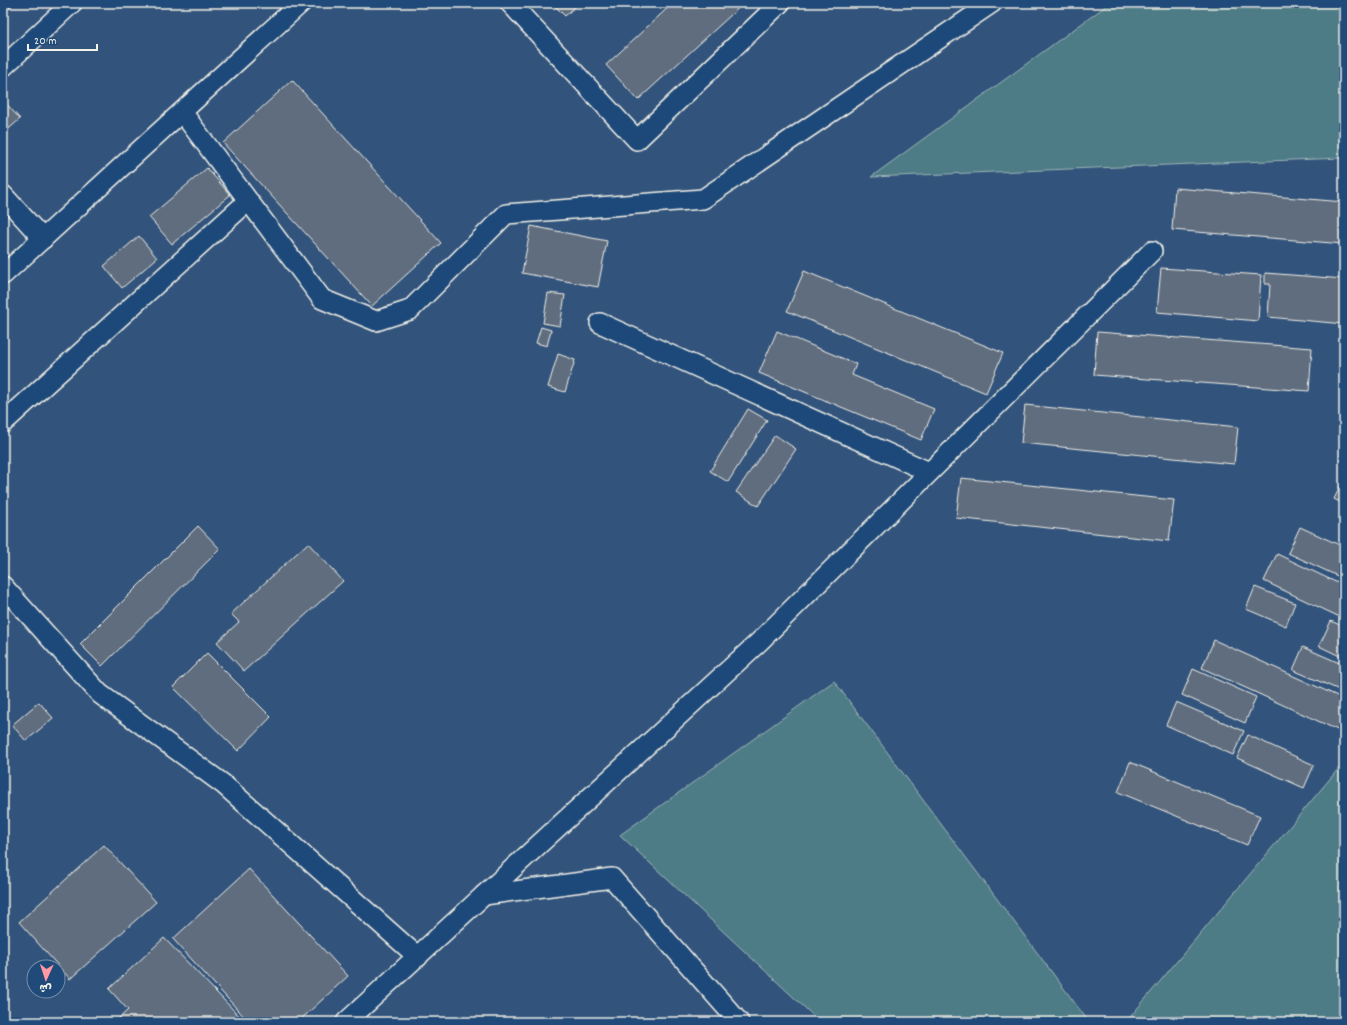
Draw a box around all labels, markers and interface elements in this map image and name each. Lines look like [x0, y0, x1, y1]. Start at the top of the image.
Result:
scale bar [28, 26, 97, 52]
text: 20 m [34, 33, 57, 50]
north arrow [26, 959, 66, 999]
text: ش [39, 979, 52, 995]

